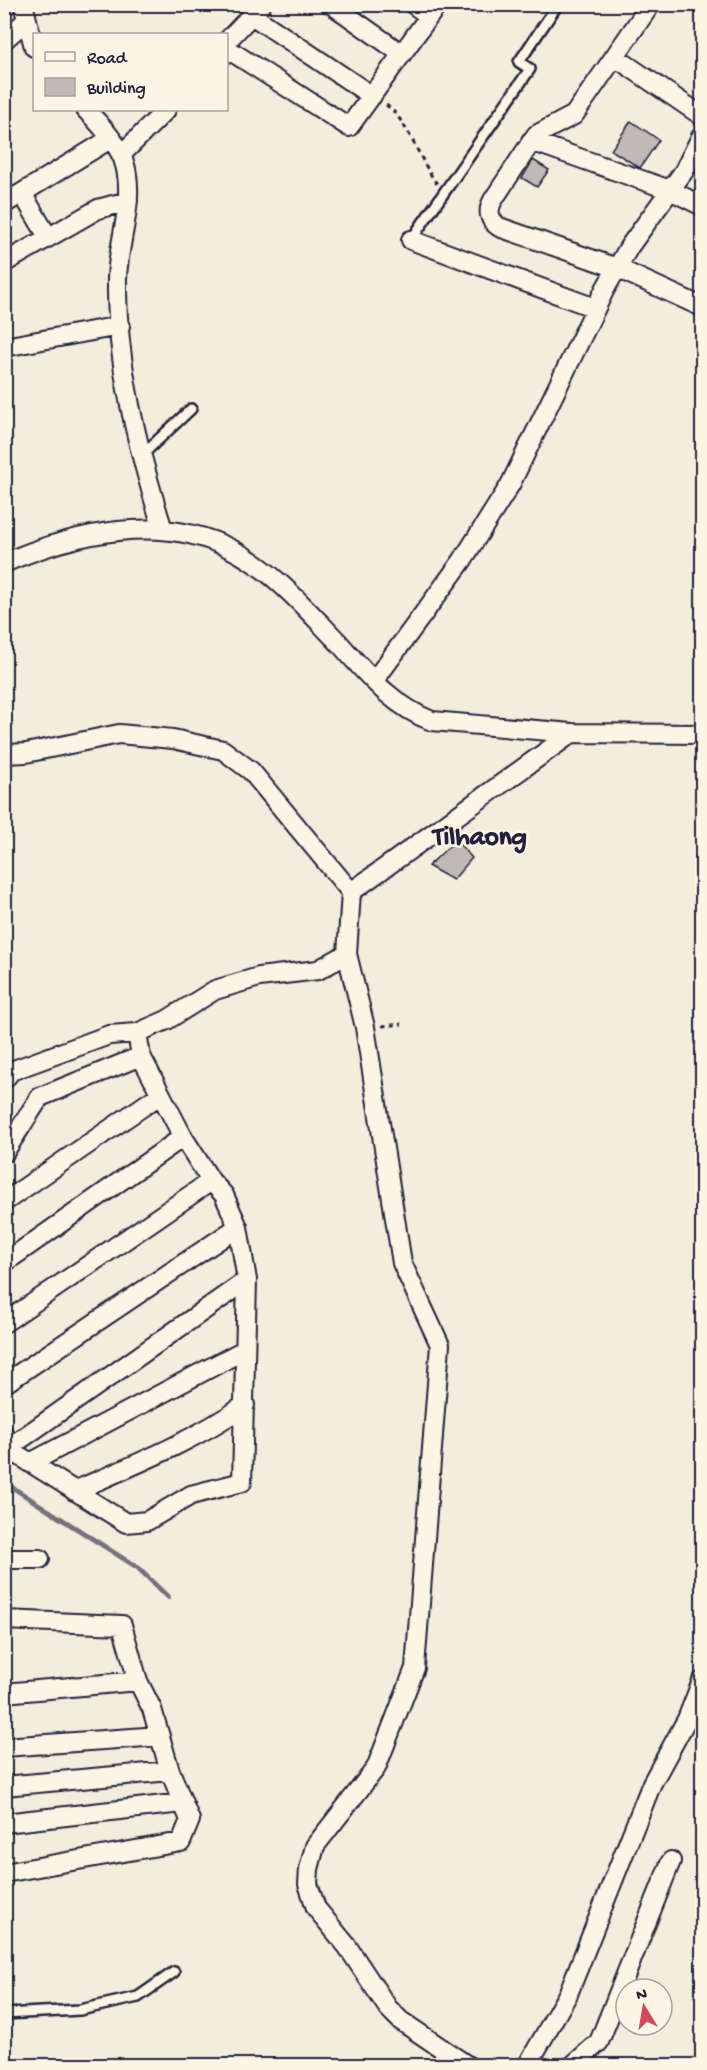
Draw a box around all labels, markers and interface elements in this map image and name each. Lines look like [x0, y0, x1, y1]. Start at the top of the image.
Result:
legend [33, 33, 228, 111]
text: Road [87, 49, 128, 70]
text: Building [86, 79, 146, 100]
district label: Tilhaong [431, 823, 527, 855]
north arrow [614, 1977, 674, 2037]
text: N [635, 1985, 649, 2006]

